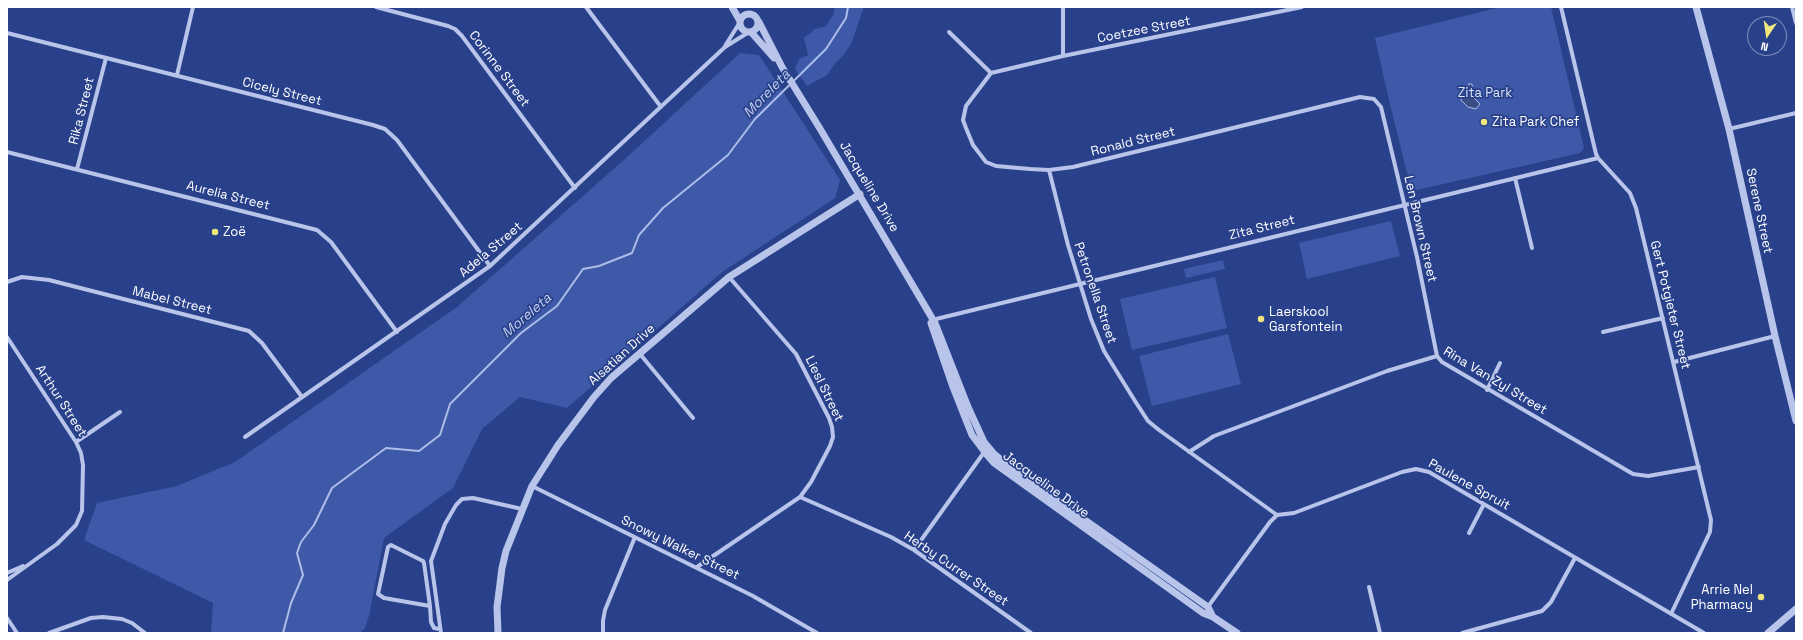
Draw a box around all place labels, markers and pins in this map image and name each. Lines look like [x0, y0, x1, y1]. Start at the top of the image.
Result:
place label: Zita Park Chef [1492, 114, 1579, 130]
marker: Zita Park Chef [1479, 117, 1489, 127]
place label: Zoë [223, 224, 246, 240]
marker: Zoë [210, 227, 220, 237]
place label: Laerskool Garsfontein [1269, 304, 1342, 335]
marker: Laerskool Garsfontein [1256, 314, 1266, 324]
place label: Arrie Nel Pharmacy [1691, 582, 1753, 613]
marker: Arrie Nel Pharmacy [1756, 592, 1766, 602]

